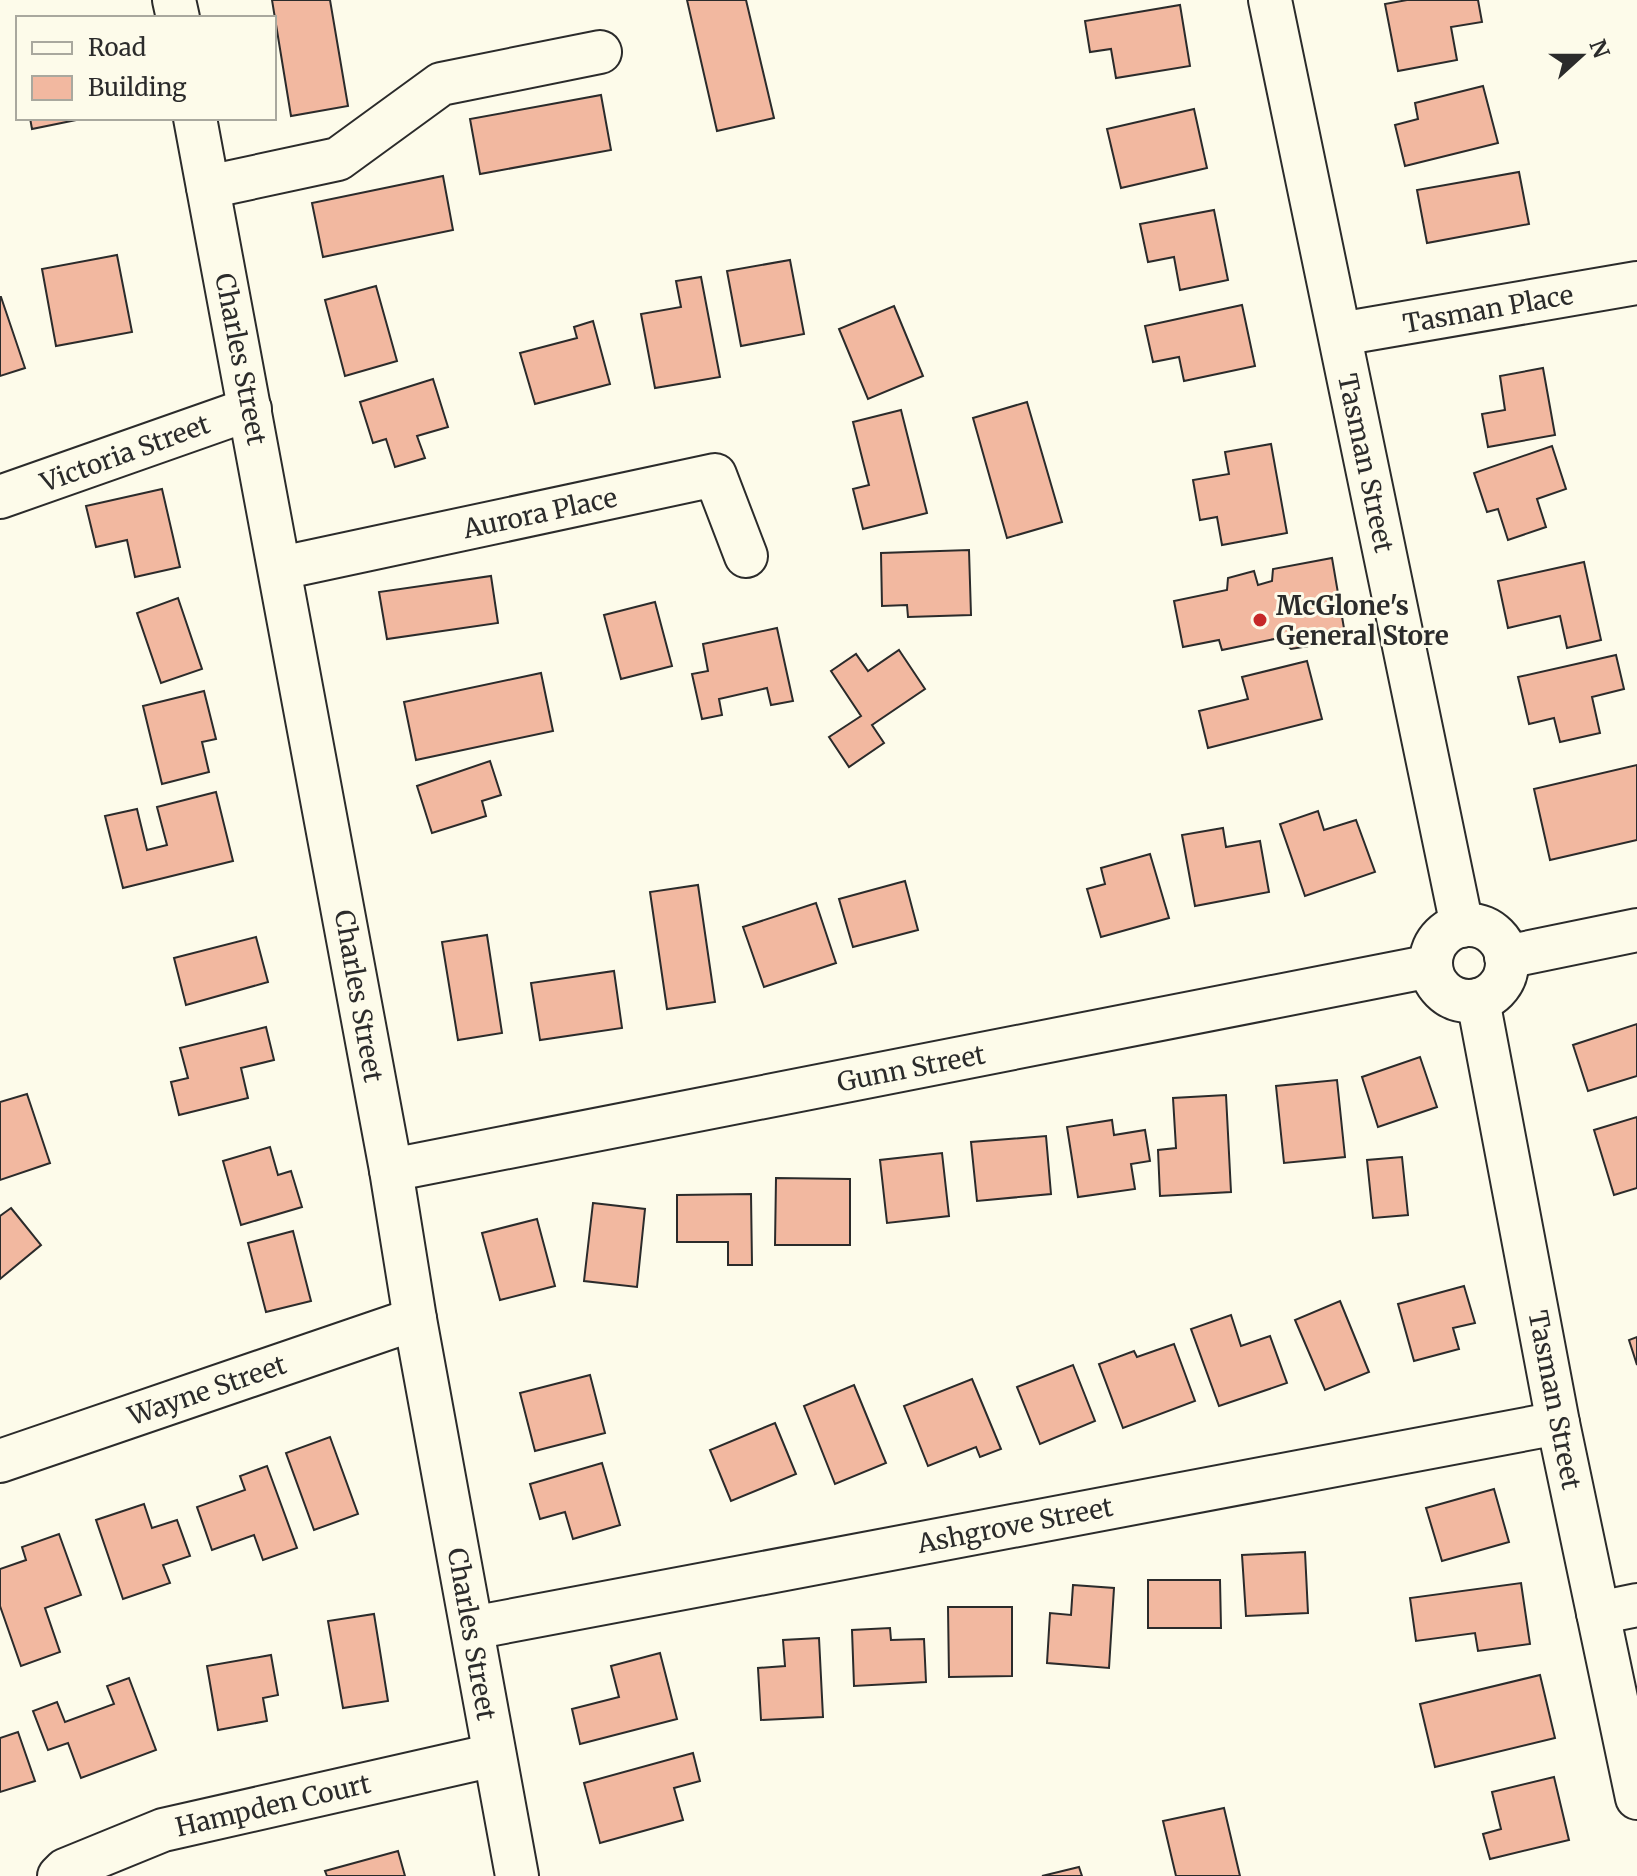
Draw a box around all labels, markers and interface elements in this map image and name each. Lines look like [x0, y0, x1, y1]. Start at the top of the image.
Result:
legend [16, 16, 276, 120]
north arrow [1541, 16, 1621, 96]
text: Road [88, 32, 146, 63]
text: N [1583, 36, 1616, 63]
text: Building [88, 72, 187, 103]
street label: Charles Street [208, 270, 274, 448]
street label: Tasman Place [1400, 278, 1576, 340]
street label: Tasman Street [1331, 371, 1401, 555]
street label: Victoria Street [35, 407, 214, 499]
street label: Aurora Place [459, 481, 620, 546]
place label: McGlone's General Store [1276, 589, 1449, 652]
marker: McGlone's General Store [1251, 611, 1269, 629]
street label: Charles Street [328, 907, 390, 1085]
street label: Gunn Street [834, 1037, 988, 1099]
street label: Tasman Street [1521, 1308, 1589, 1492]
street label: Wayne Street [123, 1348, 290, 1433]
street label: Ashgrove Street [914, 1490, 1116, 1560]
street label: Charles Street [441, 1545, 503, 1723]
street label: Hampden Court [172, 1767, 374, 1843]

